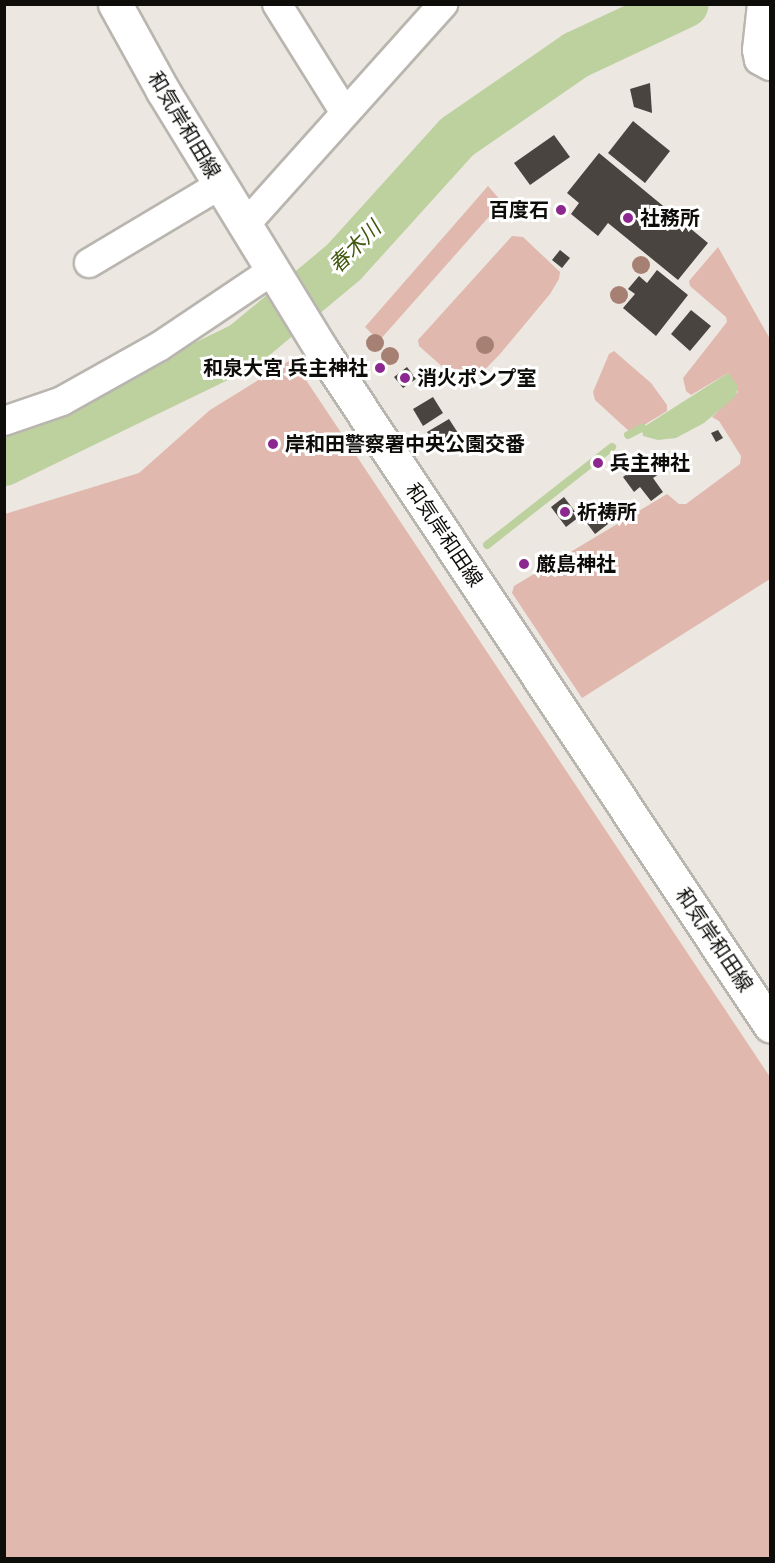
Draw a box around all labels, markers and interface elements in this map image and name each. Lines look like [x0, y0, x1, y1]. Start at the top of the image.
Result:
street label: 和気岸和田線 [143, 67, 225, 183]
place label: 百度石 [489, 198, 549, 222]
marker: 百度石 [554, 203, 568, 217]
place label: 社務所 [640, 206, 700, 230]
marker: 社務所 [621, 211, 635, 225]
water label: 春木川 [324, 216, 386, 278]
place label: 和泉大宮 兵主神社 [203, 356, 368, 380]
marker: 和泉大宮 兵主神社 [373, 361, 387, 375]
place label: 消火ポンプ室 [417, 366, 537, 390]
marker: 消火ポンプ室 [398, 371, 412, 385]
place label: 岸和田警察署中央公園交番 [285, 432, 525, 456]
marker: 岸和田警察署中央公園交番 [266, 437, 280, 451]
place label: 兵主神社 [610, 451, 690, 475]
marker: 兵主神社 [591, 456, 605, 470]
street label: 和気岸和田線 [401, 479, 487, 591]
place label: 祈祷所 [577, 500, 637, 524]
marker: 祈祷所 [558, 505, 572, 519]
place label: 厳島神社 [536, 552, 616, 576]
marker: 厳島神社 [517, 557, 531, 571]
street label: 和気岸和田線 [671, 884, 757, 996]

